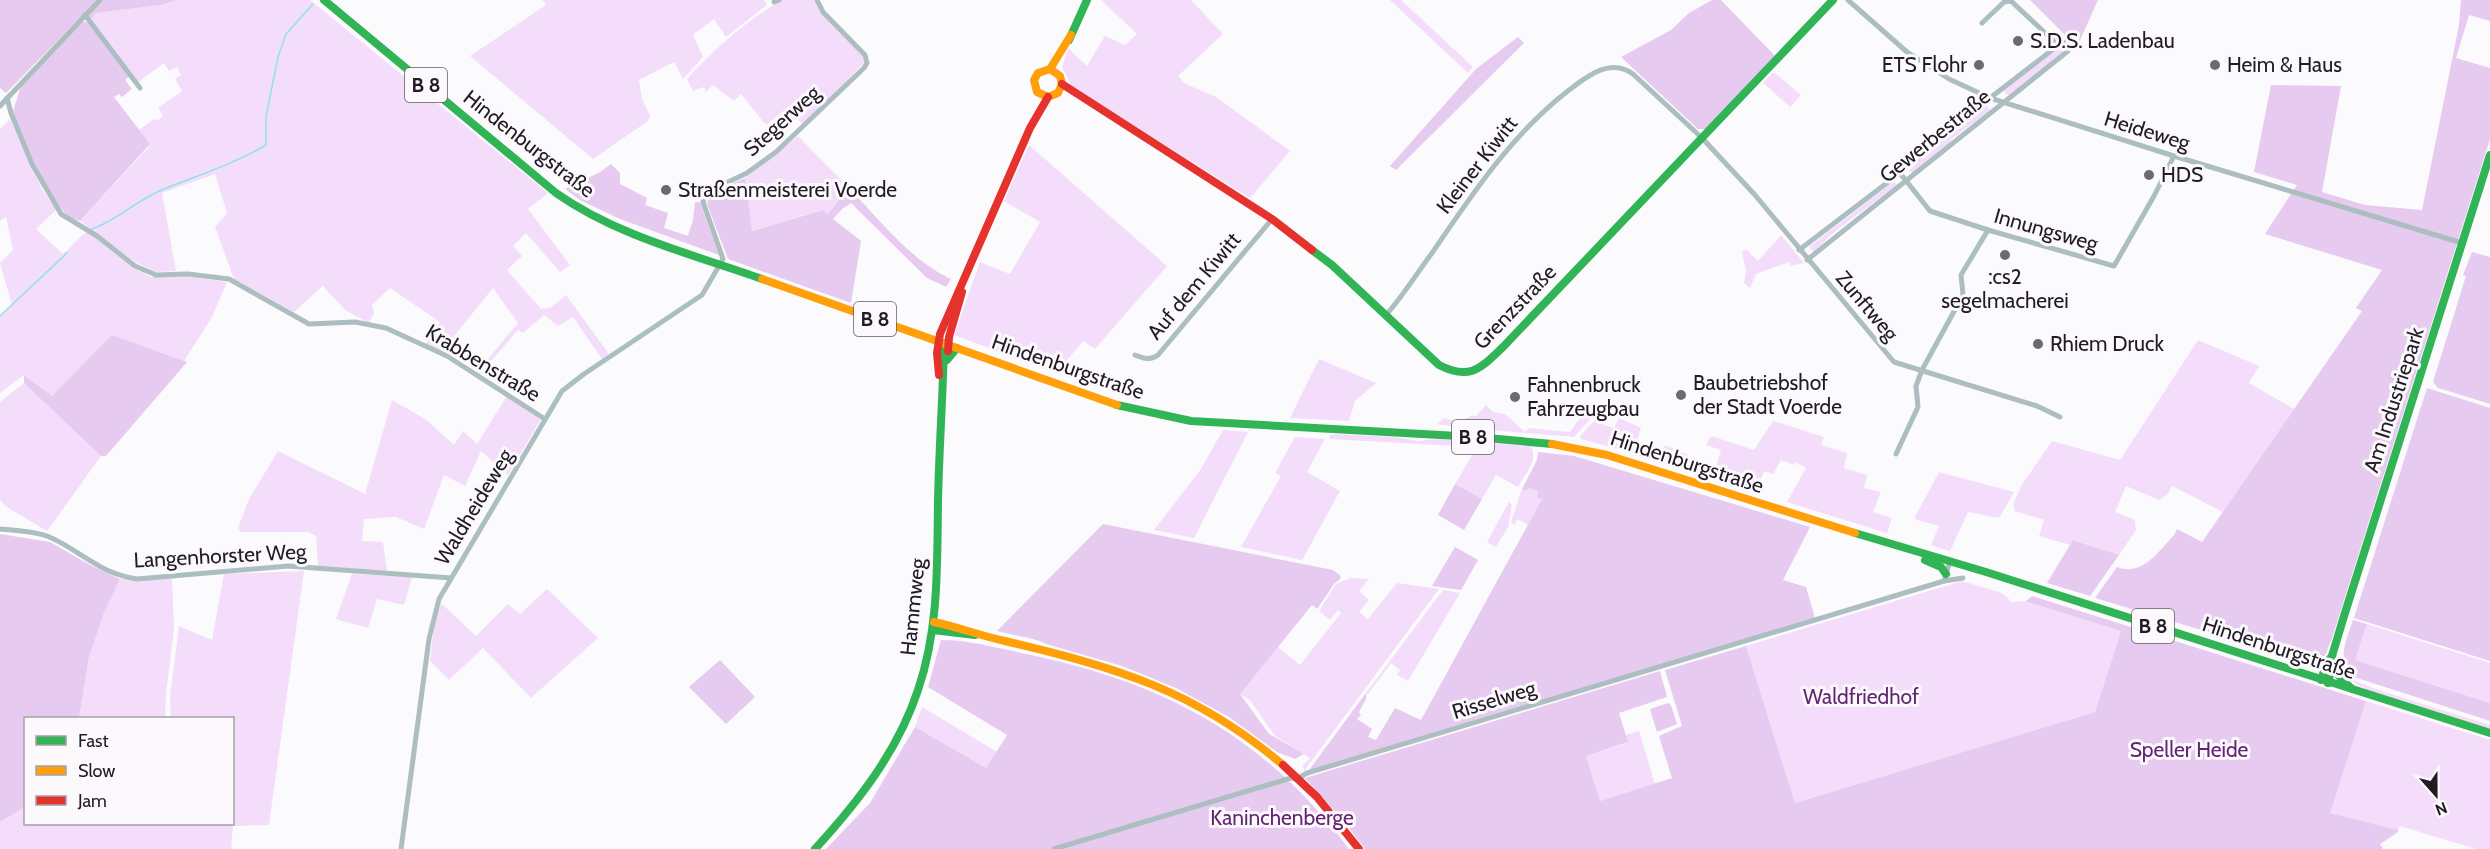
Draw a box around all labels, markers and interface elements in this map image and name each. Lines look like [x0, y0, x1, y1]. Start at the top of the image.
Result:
place label: S.D.S. Ladenbau [2030, 28, 2175, 53]
marker: S.D.S. Ladenbau [2011, 34, 2025, 48]
place label: ETS Flohr [1882, 52, 1967, 77]
place label: Heim & Haus [2227, 52, 2342, 77]
marker: ETS Flohr [1972, 58, 1986, 72]
marker: Heim & Haus [2208, 58, 2222, 72]
road number: B 8 [405, 68, 447, 102]
street label: Stegerweg [738, 80, 825, 161]
street label: Gewerbestraße [1874, 83, 1995, 188]
street label: Hindenburgstraße [459, 85, 600, 203]
street label: Heideweg [2101, 106, 2194, 156]
street label: Kleiner Kiwitt [1431, 111, 1522, 218]
place label: HDS [2161, 162, 2203, 187]
marker: HDS [2142, 168, 2156, 182]
place label: Straßenmeisterei Voerde [678, 177, 897, 202]
marker: Straßenmeisterei Voerde [659, 183, 673, 197]
street label: Innungsweg [1991, 203, 2101, 256]
street label: Auf dem Kiwitt [1142, 227, 1245, 344]
marker: :cs2 segelmacherei [1998, 248, 2012, 262]
street label: Grenzstraße [1468, 259, 1561, 354]
place label: :cs2 segelmacherei [1941, 264, 2069, 313]
street label: Zunftweg [1831, 266, 1904, 346]
road number: B 8 [854, 302, 896, 336]
street label: Krabbenstraße [421, 319, 545, 407]
street label: Am Industriepark [2358, 324, 2429, 476]
street label: Hindenburgstraße [989, 329, 1148, 404]
place label: Rhiem Druck [2050, 331, 2165, 356]
marker: Rhiem Druck [2031, 337, 2045, 351]
place label: Baubetriebshof der Stadt Voerde [1693, 370, 1842, 419]
place label: Fahnenbruck Fahrzeugbau [1527, 372, 1641, 421]
marker: Baubetriebshof der Stadt Voerde [1674, 388, 1688, 402]
marker: Fahnenbruck Fahrzeugbau [1508, 390, 1522, 404]
road number: B 8 [1452, 420, 1494, 454]
street label: Hindenburgstraße [1607, 425, 1767, 498]
street label: Waldheideweg [429, 444, 518, 569]
street label: Langenhorster Weg [133, 538, 308, 573]
street label: Hammweg [895, 557, 930, 657]
road number: B 8 [2132, 609, 2174, 643]
street label: Hindenburgstraße [2199, 611, 2359, 684]
street label: Risselweg [1449, 675, 1539, 724]
park label: Waldfriedhof [1803, 684, 1919, 709]
legend [24, 717, 234, 825]
text: Fast [78, 730, 109, 752]
park label: Speller Heide [2130, 737, 2249, 762]
text: Slow [78, 760, 115, 782]
north arrow [2406, 765, 2466, 825]
text: Jam [77, 790, 107, 812]
text: N [2433, 798, 2450, 819]
park label: Kaninchenberge [1210, 805, 1354, 830]

